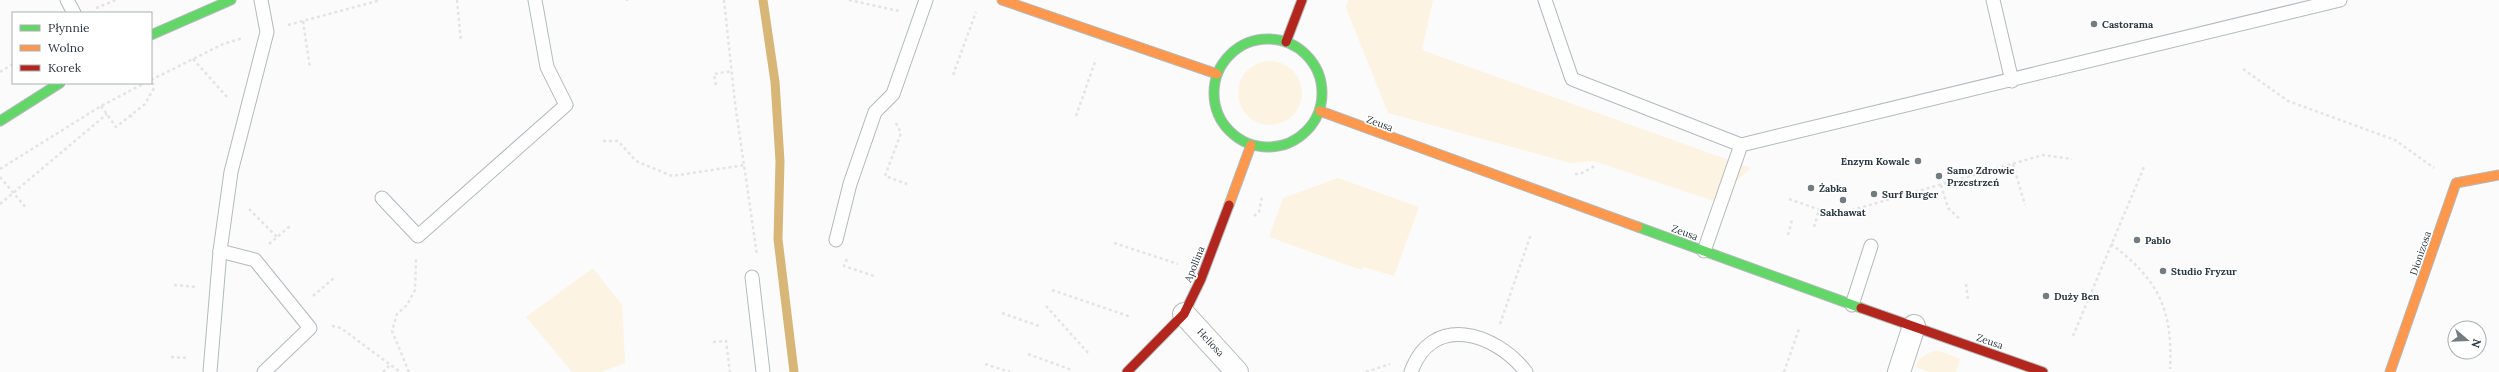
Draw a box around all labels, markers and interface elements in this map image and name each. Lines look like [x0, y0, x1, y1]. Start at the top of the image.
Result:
legend [12, 12, 152, 84]
place label: Castorama [2102, 18, 2154, 31]
marker: Castorama [2089, 19, 2099, 29]
text: Płynnie [48, 20, 90, 35]
text: Wolno [48, 40, 84, 55]
text: Korek [48, 60, 82, 75]
street label: Zeusa [1365, 113, 1395, 134]
place label: Enzym Kowale [1841, 155, 1911, 168]
marker: Enzym Kowale [1913, 156, 1923, 166]
place label: Samo Zdrowie Przestrzeń [1947, 164, 2015, 189]
marker: Samo Zdrowie Przestrzeń [1934, 171, 1944, 181]
place label: Żabka [1819, 182, 1848, 195]
marker: Żabka [1806, 183, 1816, 193]
place label: Surf Burger [1882, 188, 1939, 201]
marker: Surf Burger [1869, 189, 1879, 199]
marker: Sakhawat [1838, 195, 1848, 205]
place label: Sakhawat [1820, 206, 1867, 219]
street label: Zeusa [1670, 222, 1700, 243]
street label: Dionizosa [2407, 229, 2434, 277]
place label: Pablo [2145, 234, 2171, 247]
marker: Pablo [2132, 235, 2142, 245]
street label: Apollina [1181, 244, 1208, 285]
place label: Studio Fryzur [2171, 265, 2237, 278]
marker: Studio Fryzur [2158, 266, 2168, 276]
place label: Duży Ben [2054, 290, 2100, 303]
marker: Duży Ben [2041, 291, 2051, 301]
north arrow [2447, 320, 2487, 360]
street label: Heliosa [1194, 325, 1227, 359]
street label: Zeusa [1975, 331, 2005, 352]
text: N [2468, 337, 2484, 350]

